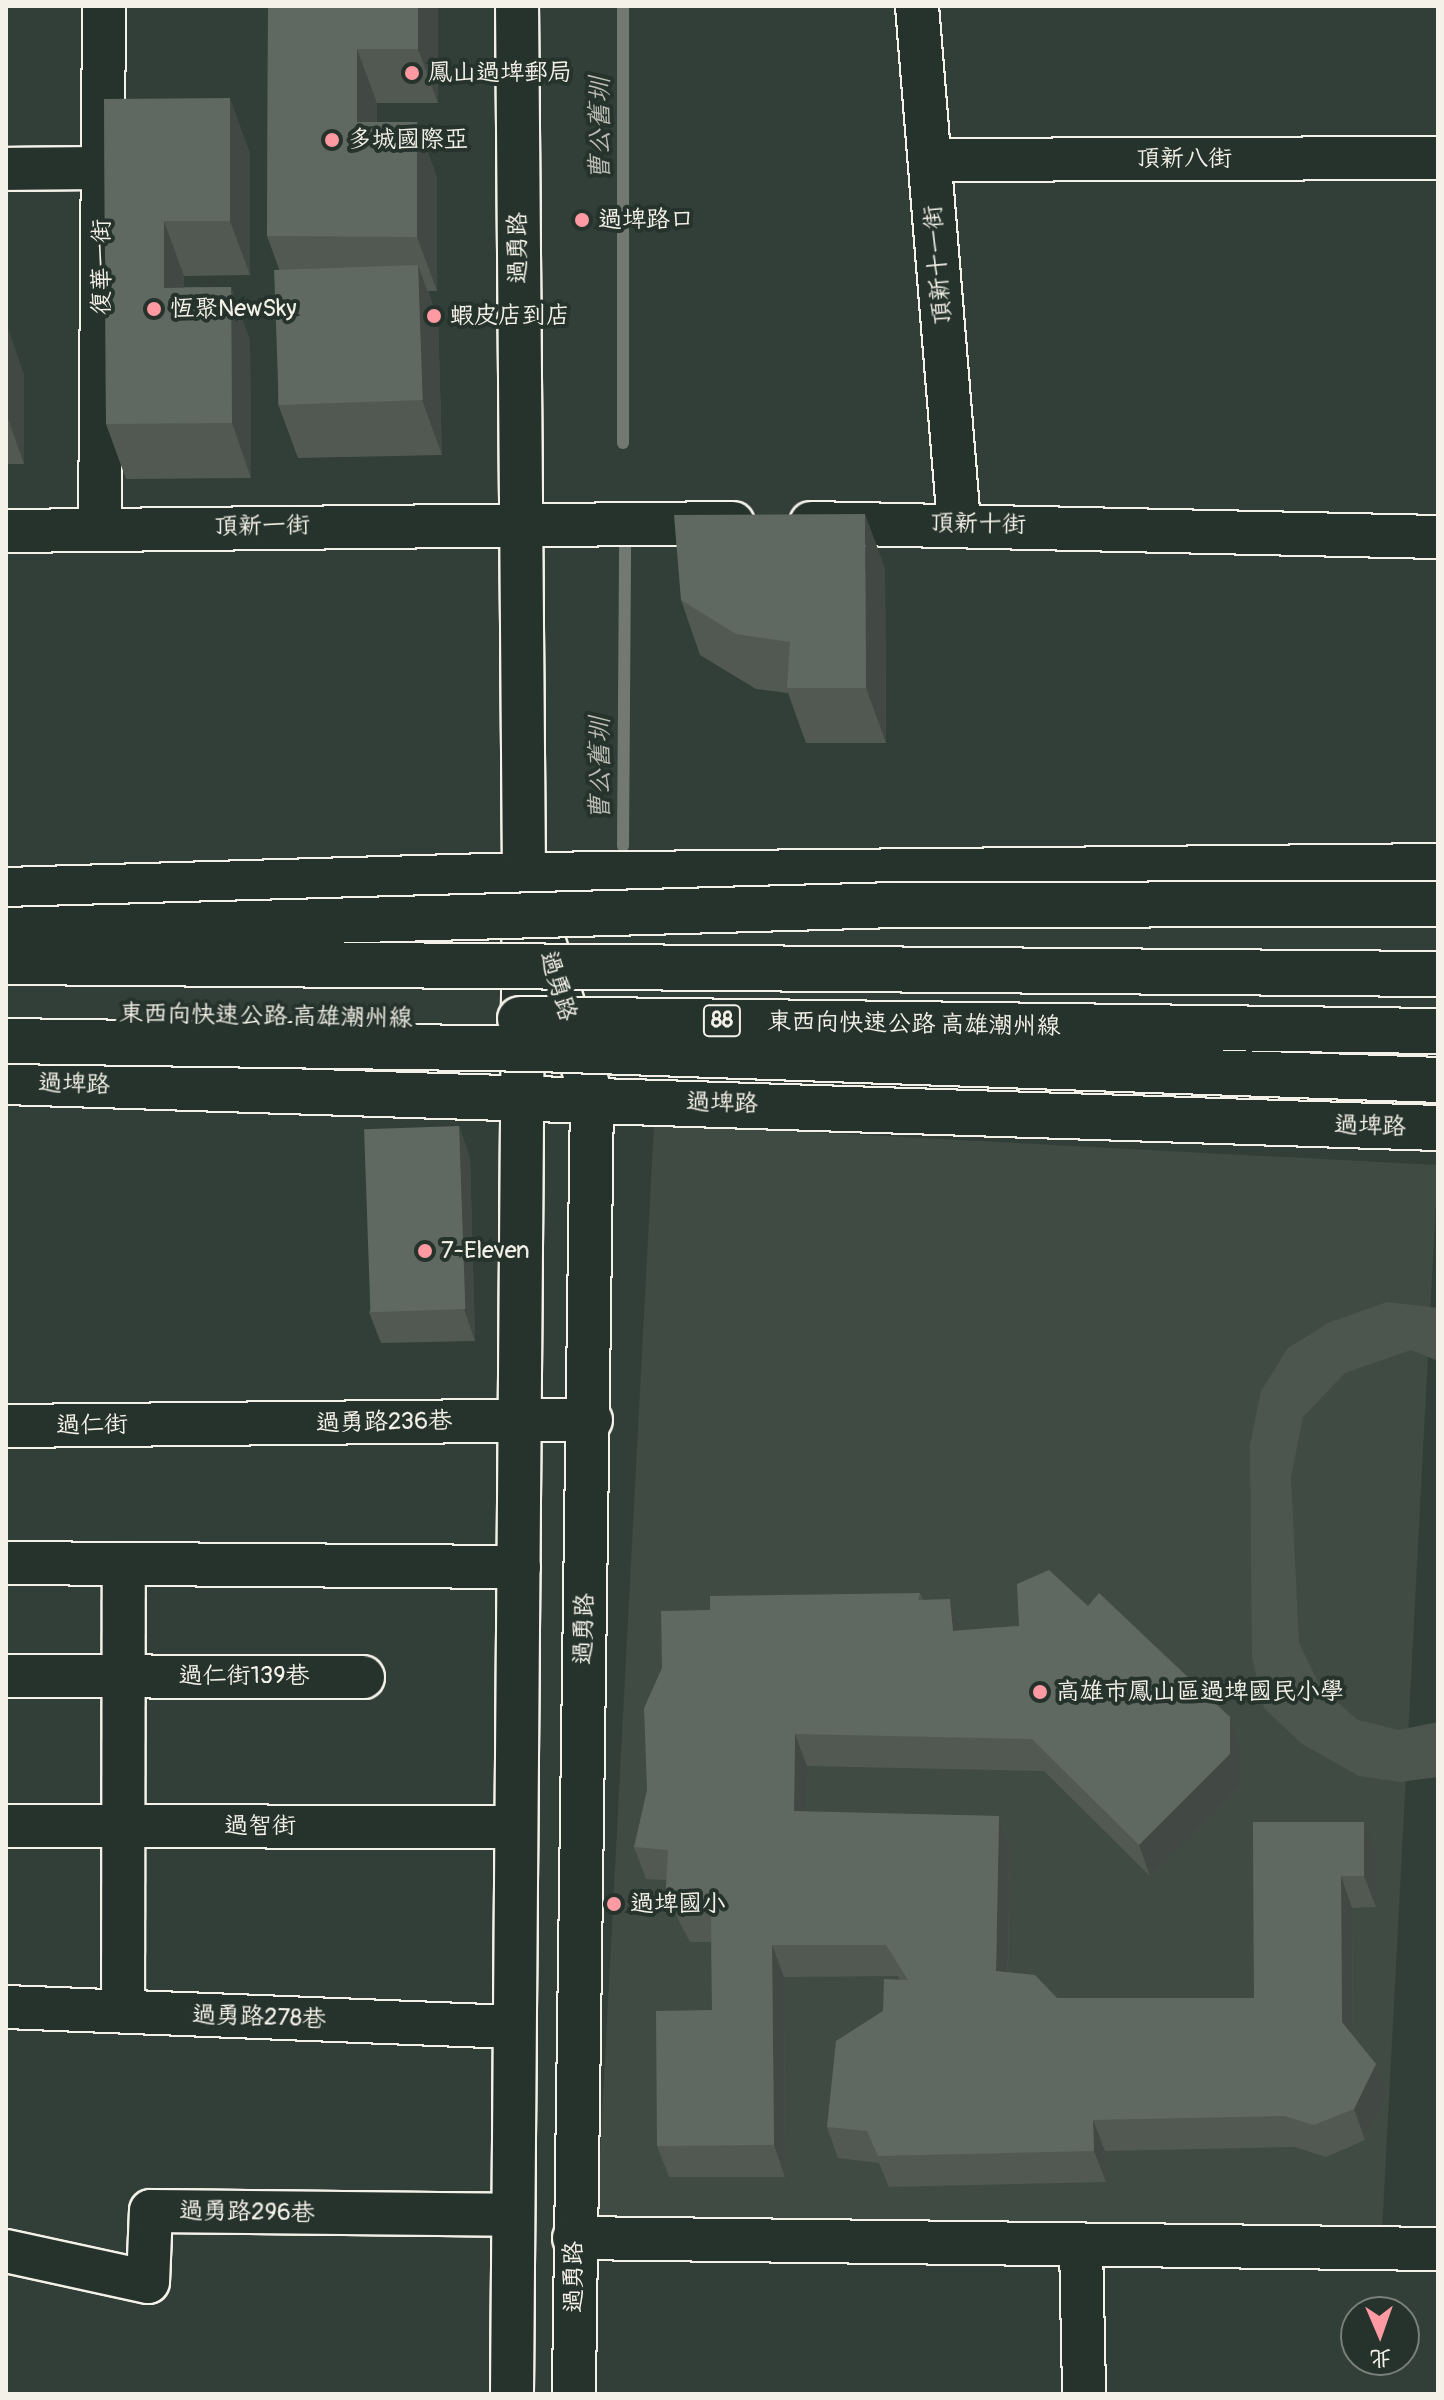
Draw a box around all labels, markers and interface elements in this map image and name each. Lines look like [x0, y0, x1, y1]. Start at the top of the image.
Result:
place label: 鳳山過埤郵局 [428, 59, 572, 87]
marker: 鳳山過埤郵局 [403, 64, 421, 82]
water label: 曹公舊圳 [585, 77, 617, 181]
place label: 多城國際亞 [348, 126, 468, 154]
marker: 多城國際亞 [323, 131, 341, 149]
street label: 頂新八街 [1136, 145, 1232, 173]
street label: 頂新十一街 [918, 204, 958, 326]
place label: 過埤路口 [598, 206, 694, 234]
marker: 過埤路口 [573, 211, 591, 229]
street label: 過勇路 [504, 212, 532, 284]
street label: 復華一街 [88, 219, 116, 315]
place label: 恆聚NewSky [170, 295, 297, 323]
marker: 恆聚NewSky [145, 300, 163, 318]
place label: 蝦皮店到店 [450, 302, 570, 330]
marker: 蝦皮店到店 [425, 307, 443, 325]
street label: 頂新十街 [930, 509, 1026, 539]
street label: 頂新一街 [214, 511, 310, 541]
water label: 曹公舊圳 [585, 717, 617, 821]
street label: 過勇路 [534, 947, 582, 1025]
street label: 東西向快速公路 高雄潮州線 [119, 999, 413, 1033]
road number: 88 [702, 1003, 742, 1039]
street label: 東西向快速公路 高雄潮州線 [767, 1007, 1061, 1041]
street label: 過埤路 [38, 1068, 110, 1100]
street label: 過埤路 [686, 1087, 758, 1119]
street label: 過埤路 [1334, 1110, 1406, 1142]
place label: 7-Eleven [441, 1237, 530, 1265]
marker: 7-Eleven [416, 1242, 434, 1260]
street label: 過勇路236巷 [316, 1406, 452, 1438]
street label: 過仁街 [56, 1410, 128, 1440]
street label: 過勇路 [568, 1593, 600, 1665]
street label: 過仁街139巷 [178, 1662, 310, 1690]
place label: 高雄市鳳山區過埤國民小學 [1056, 1678, 1344, 1706]
marker: 高雄市鳳山區過埤國民小學 [1031, 1683, 1049, 1701]
street label: 過智街 [224, 1812, 296, 1840]
place label: 過埤國小 [630, 1890, 726, 1918]
marker: 過埤國小 [605, 1895, 623, 1913]
street label: 過勇路278巷 [191, 2000, 327, 2034]
street label: 過勇路296巷 [179, 2196, 315, 2228]
street label: 過勇路 [560, 2241, 588, 2313]
north arrow [1340, 2296, 1420, 2376]
text: 北 [1369, 2344, 1392, 2372]

